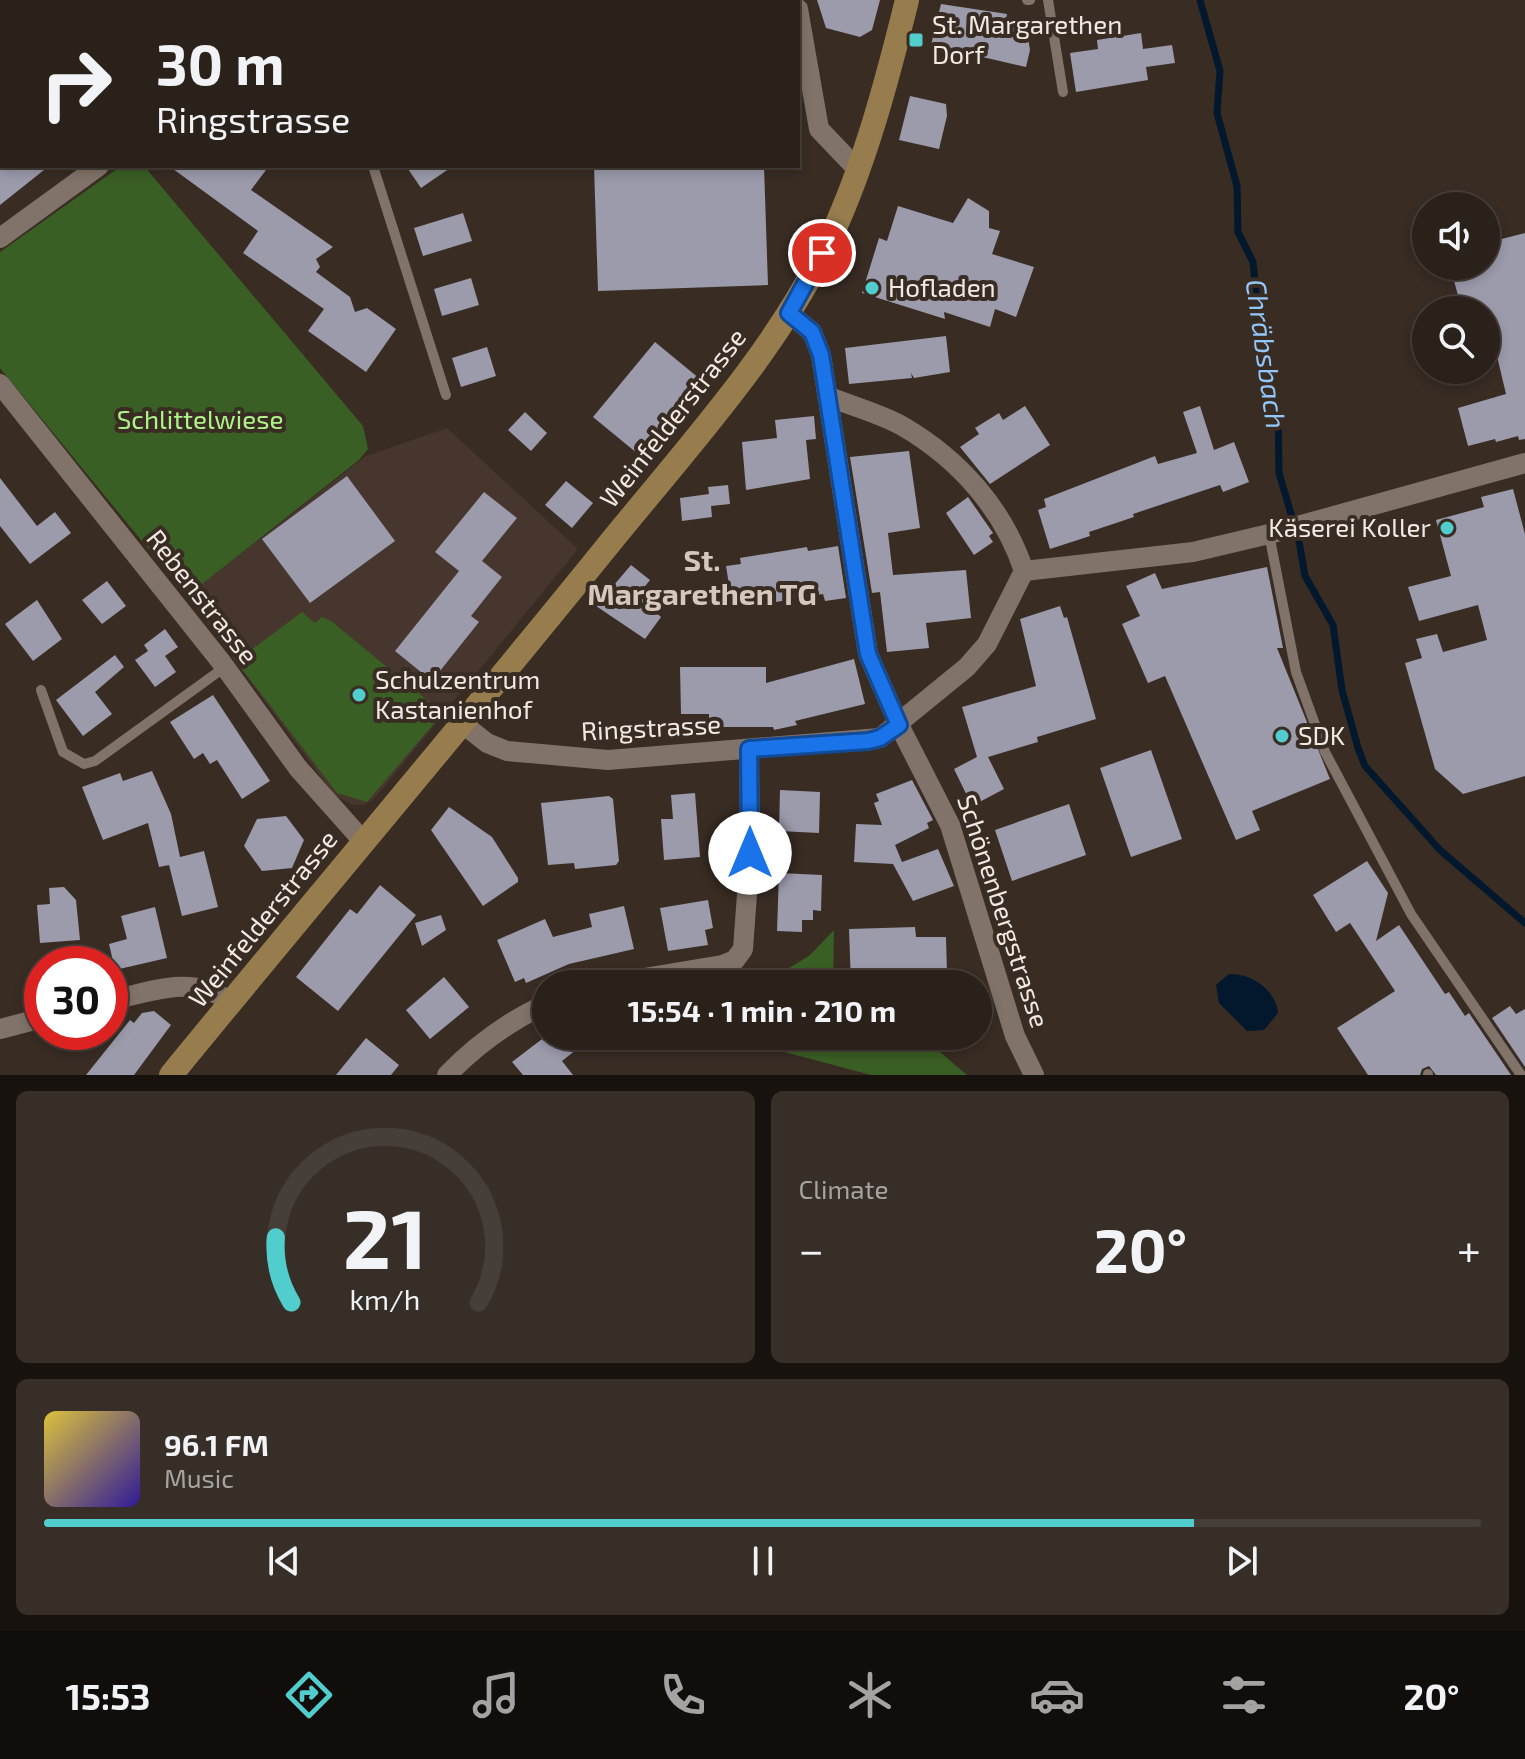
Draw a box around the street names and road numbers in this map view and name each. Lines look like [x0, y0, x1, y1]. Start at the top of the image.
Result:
street label: Weinfelderstrasse [592, 321, 751, 513]
street label: Rebenstrasse [141, 523, 265, 669]
street label: Ringstrasse [580, 707, 722, 746]
street label: Schönenbergstrasse [952, 790, 1057, 1031]
street label: Weinfelderstrasse [181, 823, 343, 1013]

